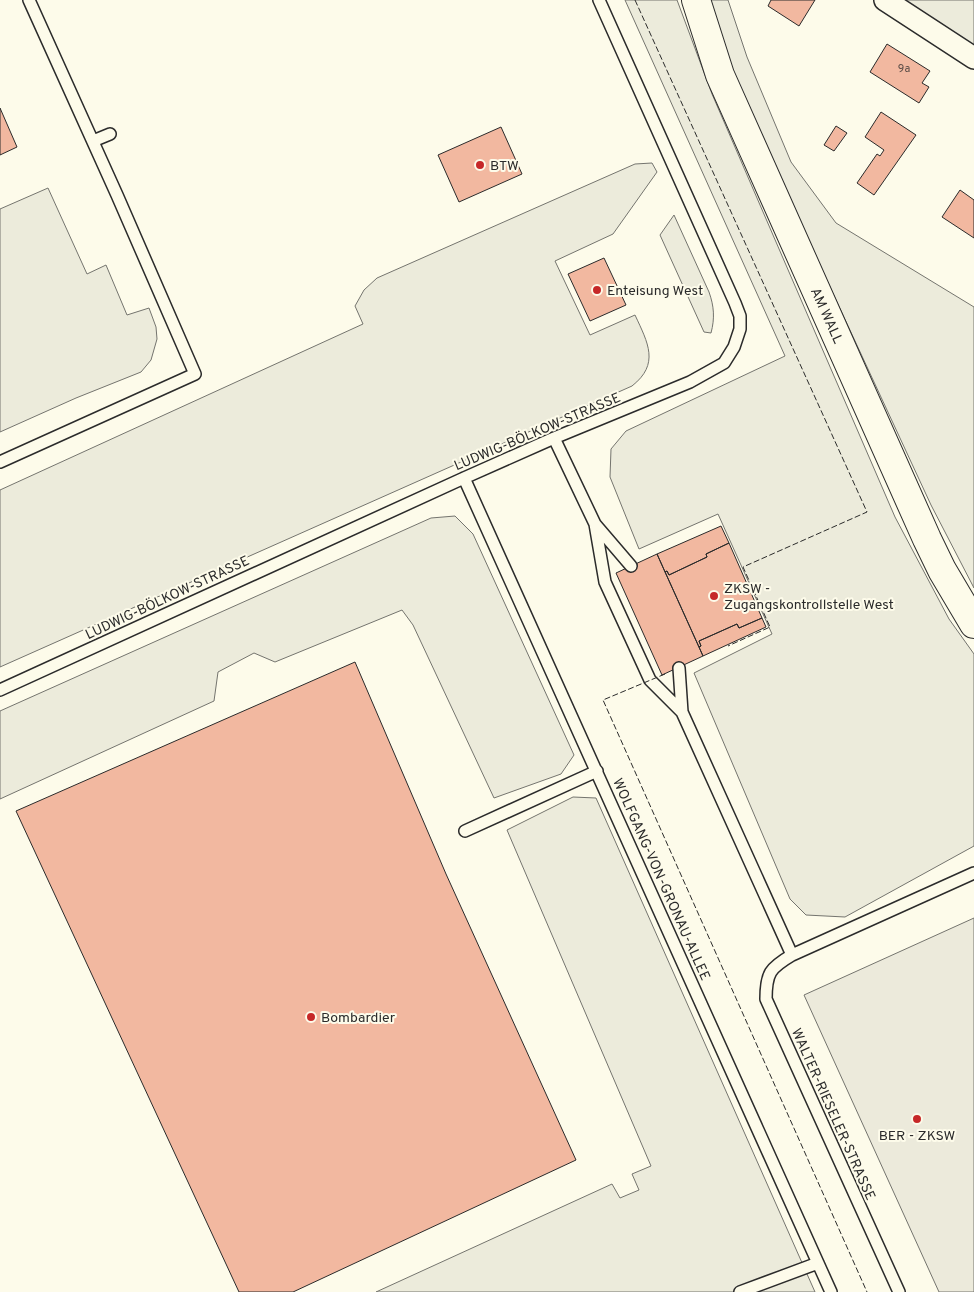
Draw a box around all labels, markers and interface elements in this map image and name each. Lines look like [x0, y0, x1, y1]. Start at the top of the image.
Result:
house number: 9a [898, 62, 910, 76]
place label: BTW [490, 158, 519, 175]
marker: BTW [474, 159, 486, 171]
place label: Enteisung West [607, 283, 703, 300]
marker: Enteisung West [591, 284, 603, 296]
street label: AM WALL [806, 285, 846, 347]
street label: LUDWIG-BÖLKOW-STRASSE [451, 389, 623, 475]
street label: LUDWIG-BÖLKOW-STRASSE [82, 552, 252, 644]
place label: ZKSW - Zugangskontrollstelle West [724, 581, 894, 614]
marker: ZKSW - Zugangskontrollstelle West [708, 590, 720, 602]
street label: WOLFGANG-VON-GRONAU-ALLEE [608, 776, 713, 983]
place label: Bombardier [321, 1010, 396, 1027]
marker: Bombardier [305, 1011, 317, 1023]
street label: WALTER-RIESELER-STRASSE [787, 1026, 878, 1203]
marker: BER - ZKSW [911, 1113, 923, 1125]
place label: BER - ZKSW [879, 1128, 956, 1145]

